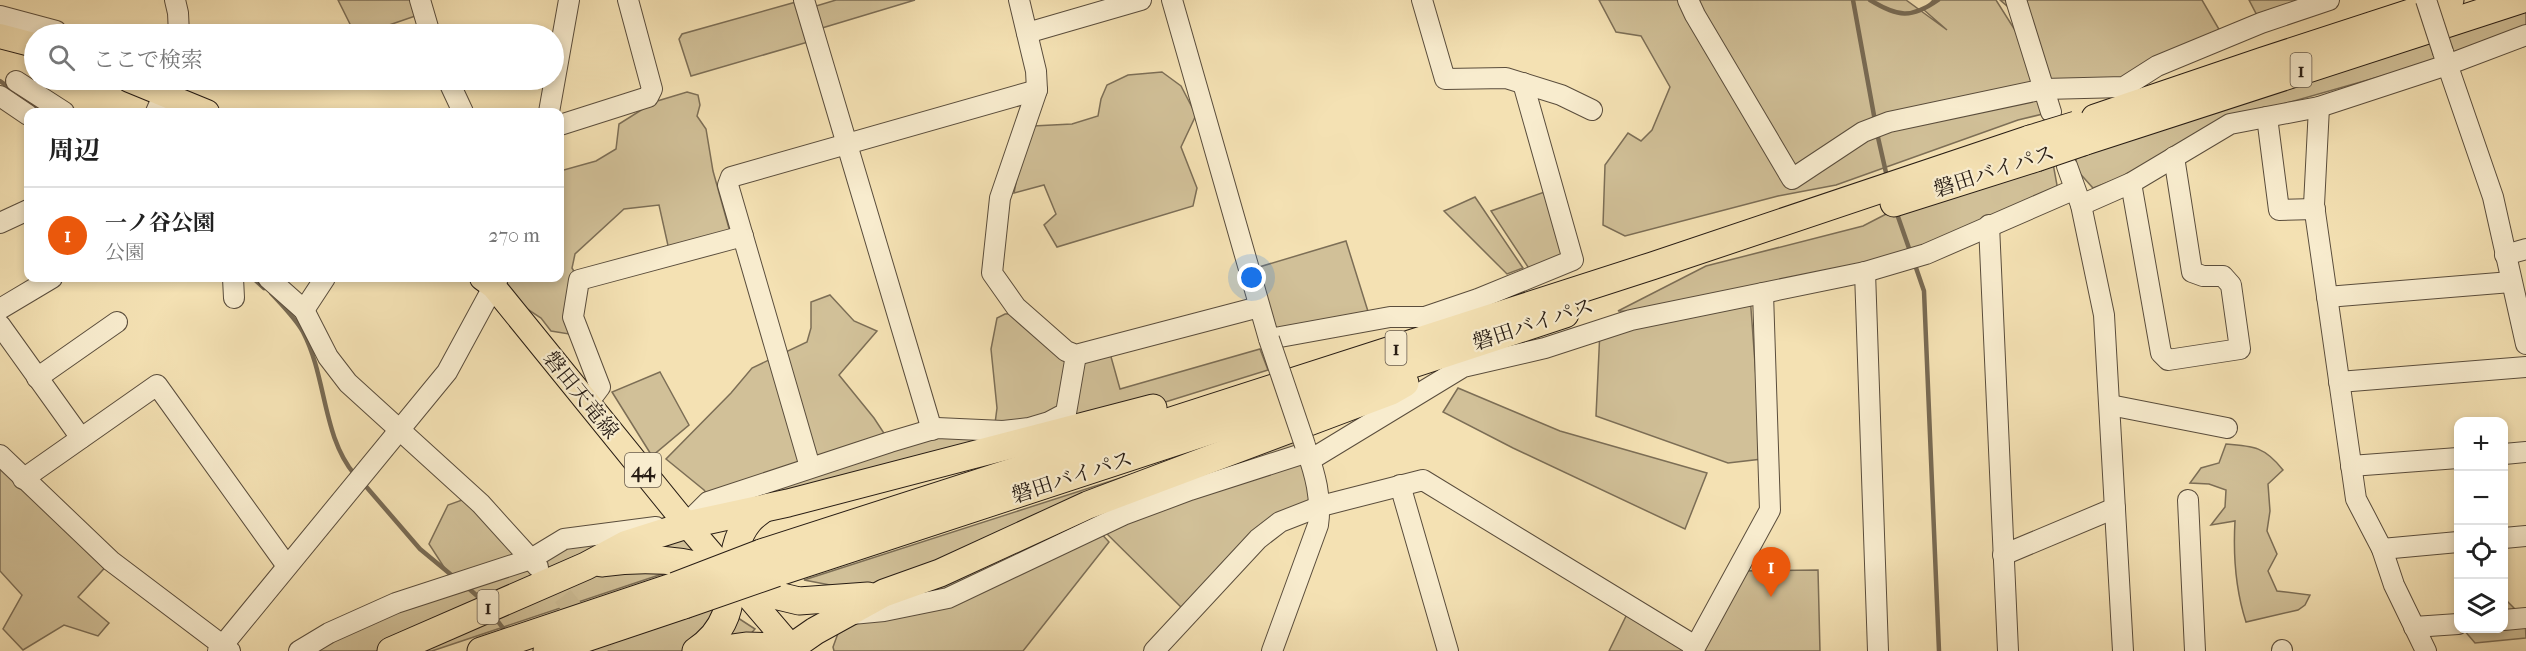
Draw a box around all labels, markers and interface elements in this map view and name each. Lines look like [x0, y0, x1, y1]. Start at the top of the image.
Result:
search box [24, 24, 564, 90]
icon: search [45, 41, 78, 74]
text: ここで検索 [93, 47, 203, 73]
road number: 1 [2290, 53, 2312, 87]
text: 周辺 [48, 135, 100, 166]
street label: 磐田バイパス [1931, 140, 2057, 202]
text: 一ノ谷公園 [105, 210, 215, 236]
text: 1 [64, 224, 71, 247]
text: 270 m [488, 224, 540, 247]
text: 公園 [105, 241, 145, 264]
your location [1237, 263, 1266, 292]
street label: 磐田バイパス [1470, 293, 1596, 355]
road number: 1 [1386, 331, 1406, 365]
street label: 磐田天竜線 [539, 347, 623, 443]
map controls [2454, 417, 2508, 633]
button: + [2454, 417, 2508, 471]
street label: 磐田バイパス [1009, 446, 1135, 508]
road number: 44 [625, 453, 661, 487]
button: − [2454, 471, 2508, 525]
button: locate [2454, 525, 2508, 579]
pin: 1 [1752, 548, 1790, 597]
button: layers [2454, 579, 2508, 633]
road number: 1 [478, 590, 498, 624]

